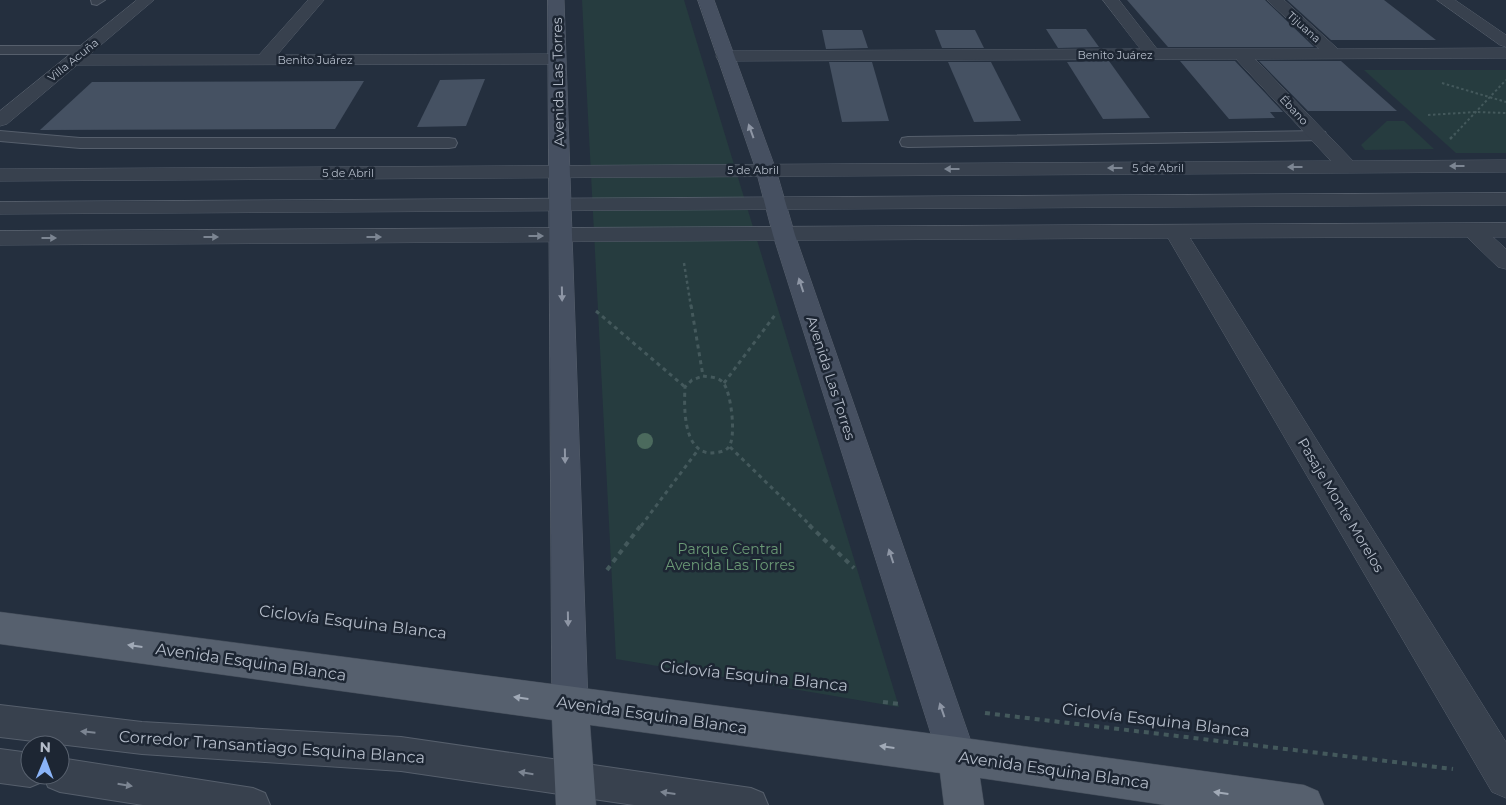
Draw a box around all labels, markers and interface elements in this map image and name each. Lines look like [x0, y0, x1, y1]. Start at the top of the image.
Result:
street label: Tijuana [1284, 8, 1324, 46]
street label: Avenida Las Torres [548, 17, 568, 147]
street label: Villa Acuña [45, 35, 101, 85]
street label: Benito Juárez [1077, 48, 1153, 62]
street label: Benito Juárez [277, 53, 353, 67]
street label: Ébano [1277, 92, 1311, 128]
one-way arrow [747, 123, 754, 138]
street label: 5 de Abril [1132, 161, 1184, 175]
one-way arrow [1449, 162, 1465, 170]
street label: 5 de Abril [727, 163, 779, 177]
one-way arrow [1287, 163, 1303, 171]
one-way arrow [1107, 164, 1123, 172]
one-way arrow [944, 165, 960, 173]
street label: 5 de Abril [322, 166, 374, 180]
one-way arrow [528, 232, 544, 240]
one-way arrow [203, 233, 219, 241]
one-way arrow [366, 233, 382, 241]
one-way arrow [41, 234, 57, 242]
one-way arrow [796, 278, 804, 293]
one-way arrow [558, 286, 566, 302]
street label: Avenida Las Torres [802, 314, 860, 442]
street label: Pasaje Monte Morelos [1294, 434, 1388, 576]
one-way arrow [561, 448, 569, 464]
park label: Parque Central Avenida Las Torres [665, 540, 795, 574]
one-way arrow [886, 548, 894, 563]
street label: Ciclovía Esquina Blanca [258, 601, 448, 643]
one-way arrow [564, 611, 572, 627]
street label: Avenida Esquina Blanca [154, 639, 348, 685]
one-way arrow [126, 642, 142, 650]
street label: Ciclovía Esquina Blanca [659, 657, 849, 695]
street label: Avenida Esquina Blanca [555, 692, 749, 738]
one-way arrow [513, 694, 529, 702]
street label: Ciclovía Esquina Blanca [1061, 699, 1251, 741]
one-way arrow [938, 702, 946, 717]
street label: Corredor Transantiago Esquina Blanca [118, 727, 426, 767]
one-way arrow [80, 728, 96, 736]
north arrow [20, 735, 70, 785]
text: N [39, 738, 51, 756]
one-way arrow [879, 743, 895, 751]
street label: Avenida Esquina Blanca [957, 747, 1151, 793]
one-way arrow [517, 769, 533, 777]
one-way arrow [118, 782, 134, 790]
one-way arrow [659, 789, 675, 797]
one-way arrow [1213, 789, 1229, 797]

